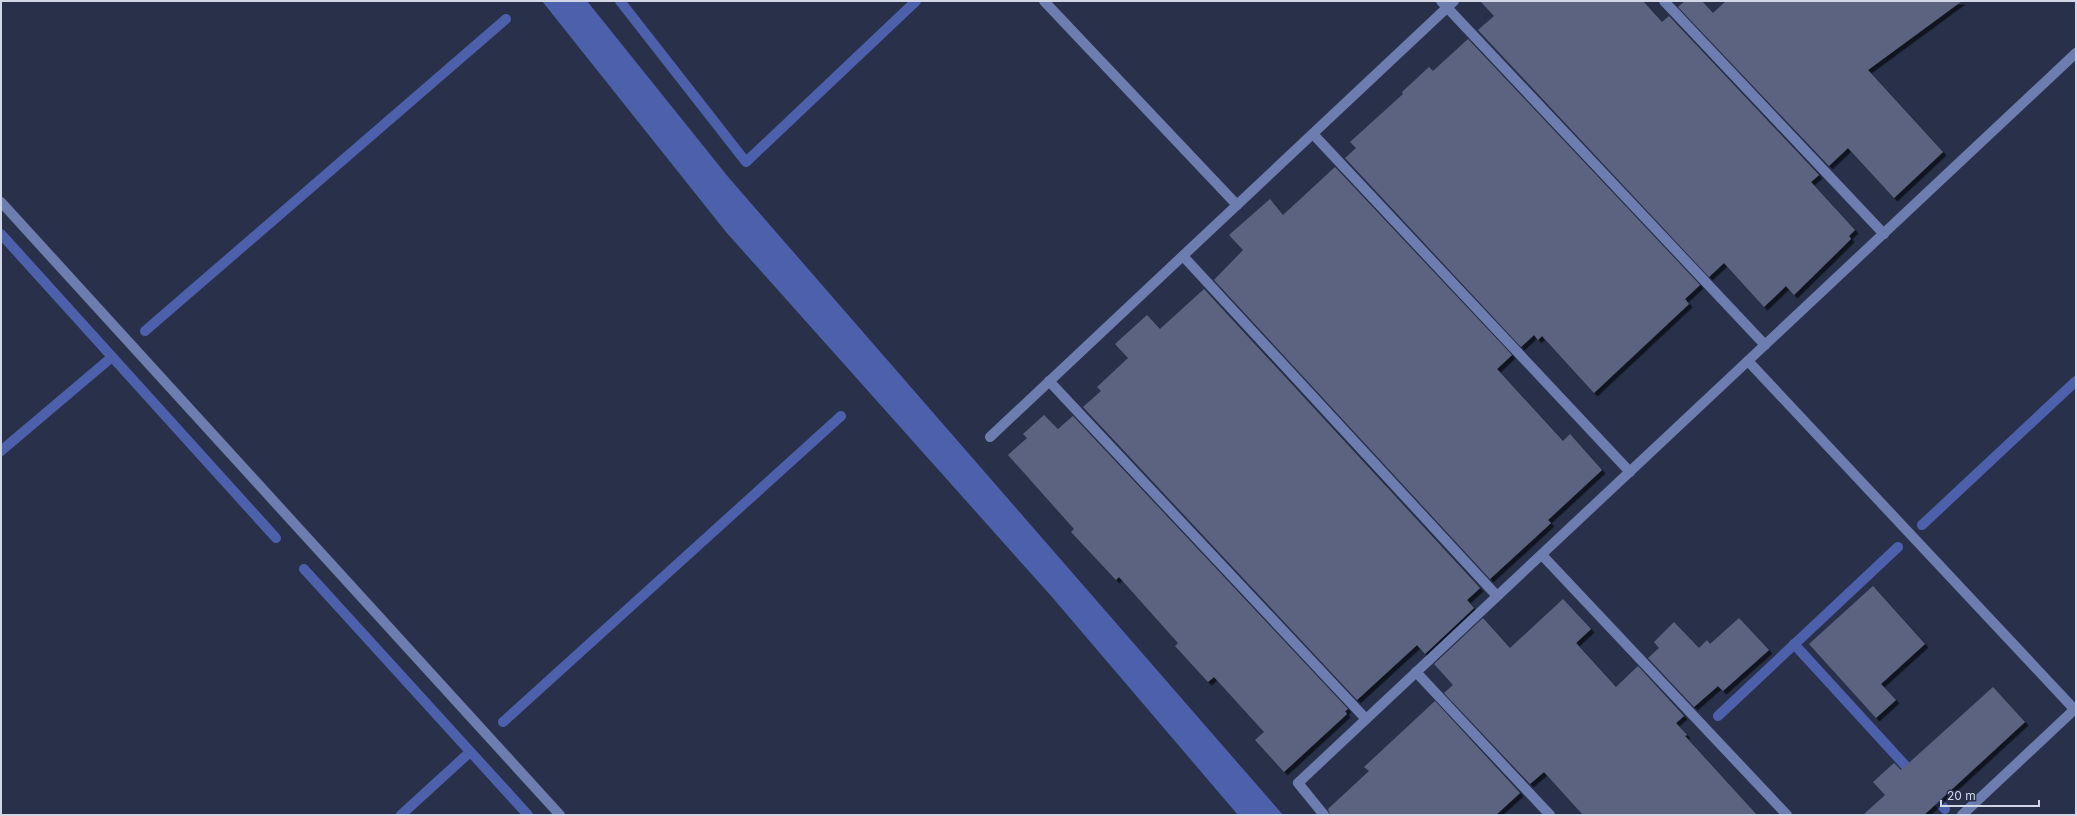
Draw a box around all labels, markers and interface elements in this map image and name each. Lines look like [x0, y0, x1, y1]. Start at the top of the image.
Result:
scale bar [1941, 782, 2039, 808]
text: 20 m [1947, 788, 1976, 803]

